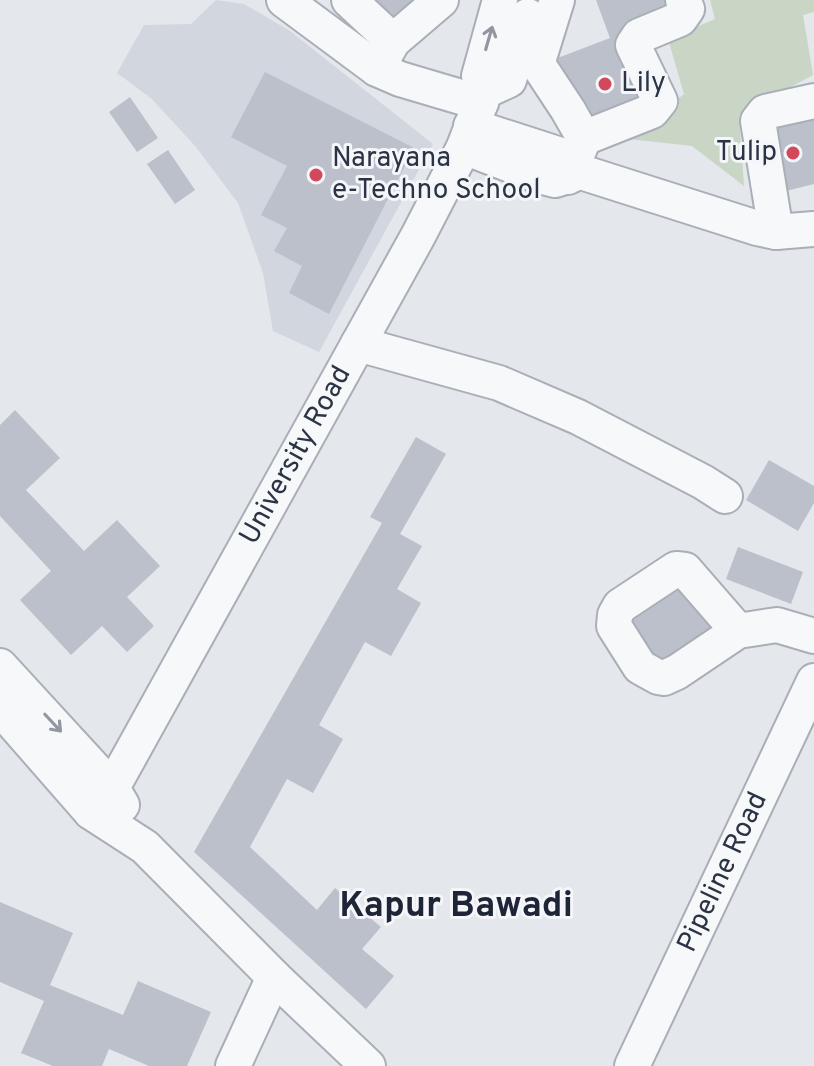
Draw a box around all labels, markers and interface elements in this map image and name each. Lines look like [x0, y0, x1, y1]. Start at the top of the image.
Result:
one-way arrow [483, 25, 498, 51]
place label: Lily [621, 66, 666, 102]
marker: Lily [596, 75, 614, 93]
place label: Tulip [716, 135, 777, 171]
place label: Narayana e-Techno School [332, 141, 541, 209]
marker: Tulip [784, 144, 802, 162]
marker: Narayana e-Techno School [307, 166, 325, 184]
street label: University Road [232, 360, 360, 551]
one-way arrow [43, 713, 61, 733]
street label: Pipeline Road [670, 786, 777, 959]
district label: Kapur Bawadi [339, 884, 573, 930]

